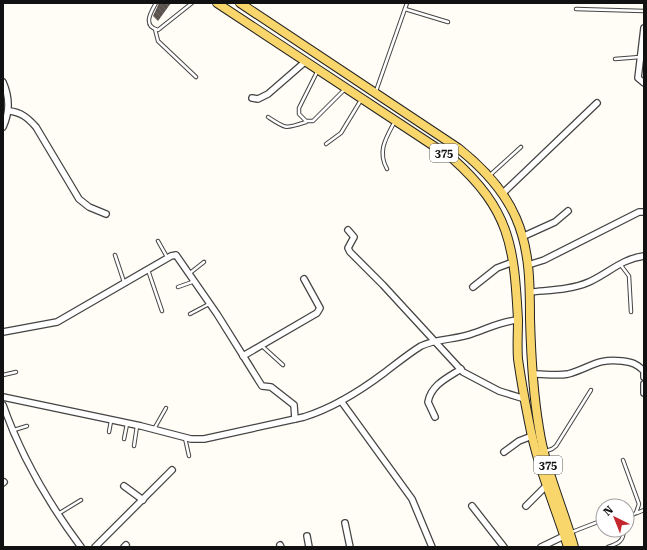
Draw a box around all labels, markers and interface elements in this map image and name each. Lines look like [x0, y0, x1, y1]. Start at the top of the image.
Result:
road number: 375 [430, 144, 458, 162]
road number: 375 [534, 456, 562, 474]
north arrow [595, 498, 635, 538]
text: N [601, 503, 616, 519]

